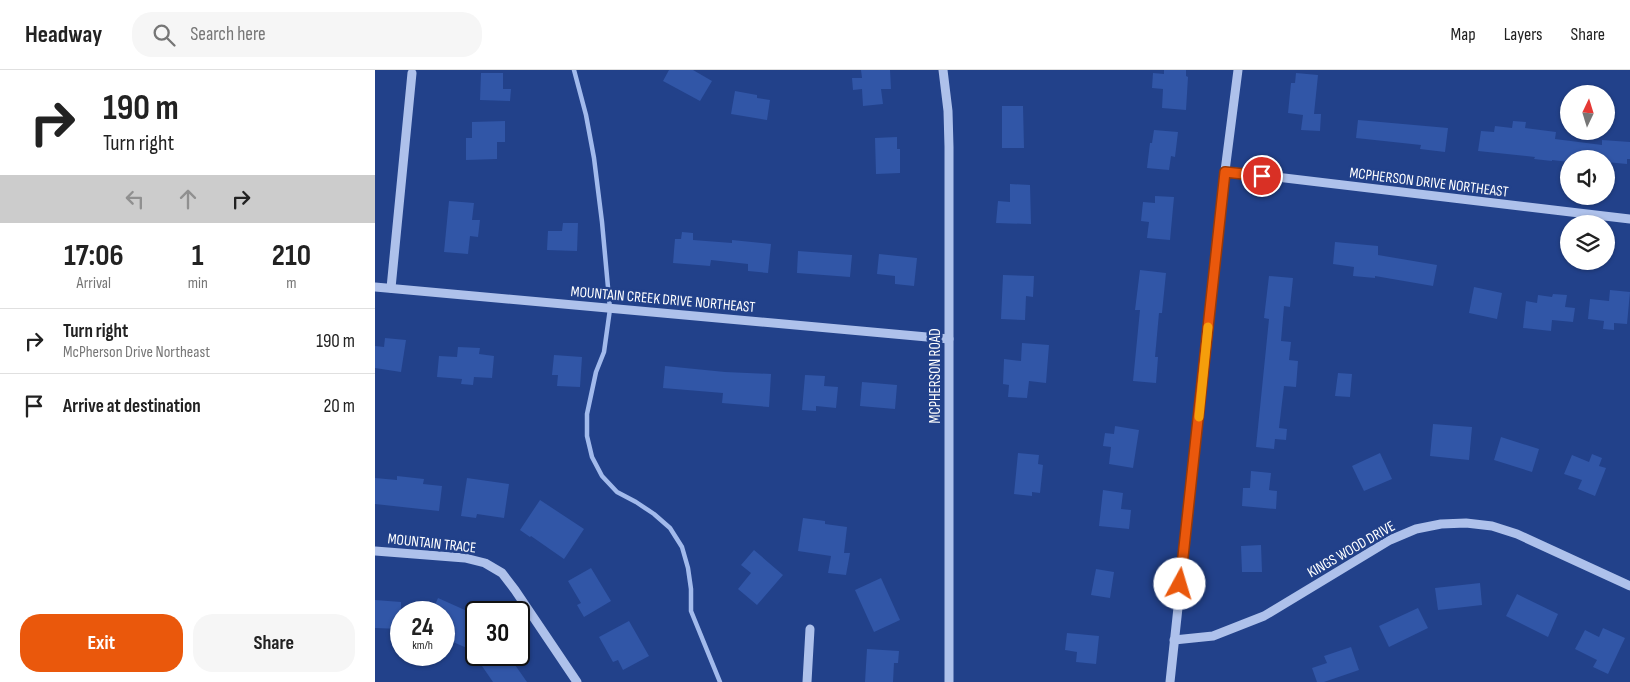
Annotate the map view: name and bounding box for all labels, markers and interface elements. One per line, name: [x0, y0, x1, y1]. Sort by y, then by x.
search box: [132, 12, 482, 57]
text: Headway: [25, 20, 102, 49]
icon: search: [150, 21, 178, 49]
text: Search here: [190, 23, 266, 46]
text: Map: [1451, 24, 1476, 45]
text: Layers: [1504, 24, 1543, 45]
text: Share: [1571, 24, 1605, 45]
north arrow: [1560, 85, 1615, 140]
map controls: [1560, 85, 1615, 270]
text: 190 m: [103, 87, 179, 130]
icon: right: [20, 90, 85, 155]
text: Turn right: [103, 130, 174, 157]
button: sound: [1560, 150, 1615, 205]
pin: [1241, 155, 1283, 197]
icon: arrive: [1248, 162, 1276, 190]
street label: MCPHERSON DRIVE NORTHEAST: [1348, 163, 1510, 202]
icon: left: [121, 185, 149, 213]
icon: ahead: [174, 185, 202, 213]
icon: right: [227, 185, 255, 213]
button: layers: [1560, 215, 1615, 270]
text: 17:06: [64, 238, 124, 274]
text: 1: [192, 238, 204, 274]
text: 210: [272, 238, 311, 274]
text: Arrival: [77, 274, 111, 293]
text: min: [188, 274, 208, 293]
text: m: [286, 274, 297, 293]
street label: MOUNTAIN CREEK DRIVE NORTHEAST: [570, 282, 756, 317]
text: Turn right: [63, 320, 128, 343]
icon: right: [20, 327, 48, 355]
street label: MCPHERSON ROAD: [926, 328, 945, 424]
text: 190 m: [316, 330, 355, 353]
text: McPherson Drive Northeast: [63, 343, 210, 362]
icon: arrive: [20, 392, 48, 420]
text: Arrive at destination: [63, 395, 201, 418]
text: 20 m: [323, 395, 355, 418]
street label: KINGS WOOD DRIVE: [1304, 517, 1399, 582]
street label: MOUNTAIN TRACE: [387, 529, 477, 558]
position arrow: [1153, 557, 1205, 609]
speed limit sign: 30: [465, 601, 530, 666]
text: 24: [411, 612, 434, 643]
button: Exit: [20, 614, 183, 672]
button: Share: [193, 614, 355, 672]
text: km/h: [412, 638, 433, 653]

